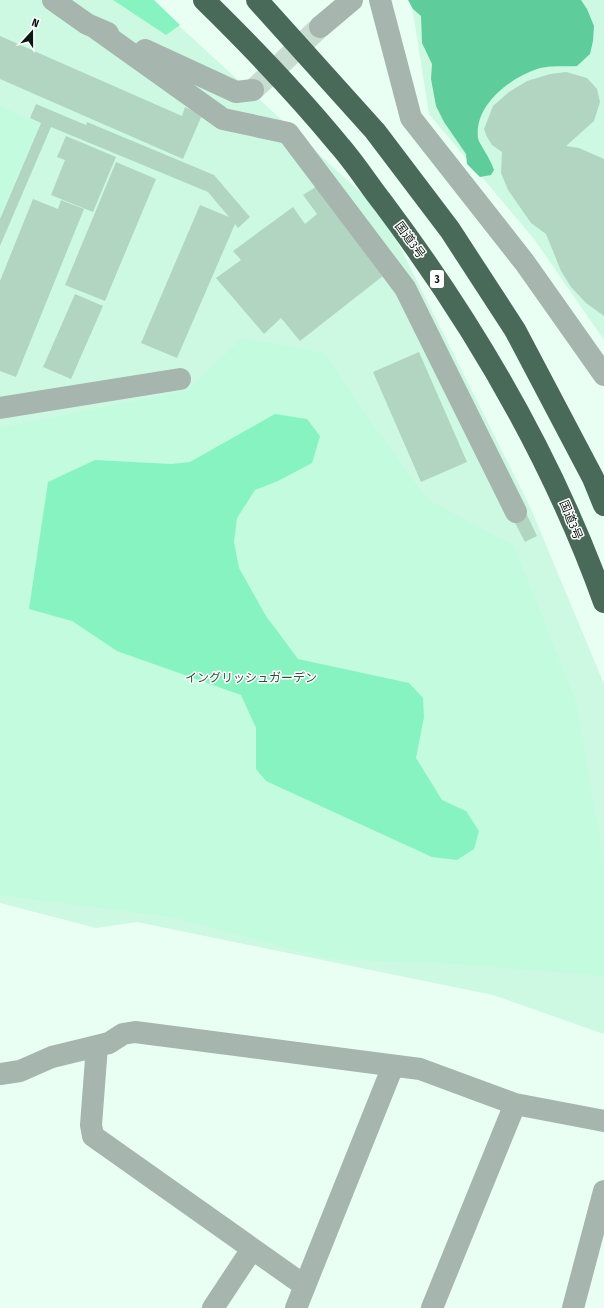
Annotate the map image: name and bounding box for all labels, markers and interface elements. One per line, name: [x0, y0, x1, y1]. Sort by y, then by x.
north arrow: [12, 12, 52, 52]
text: N: [30, 16, 41, 30]
street label: 国道3号: [392, 219, 428, 261]
road number: 3: [430, 270, 444, 288]
street label: 国道3号: [557, 498, 585, 542]
park label: イングリッシュガーデン: [185, 671, 317, 685]

